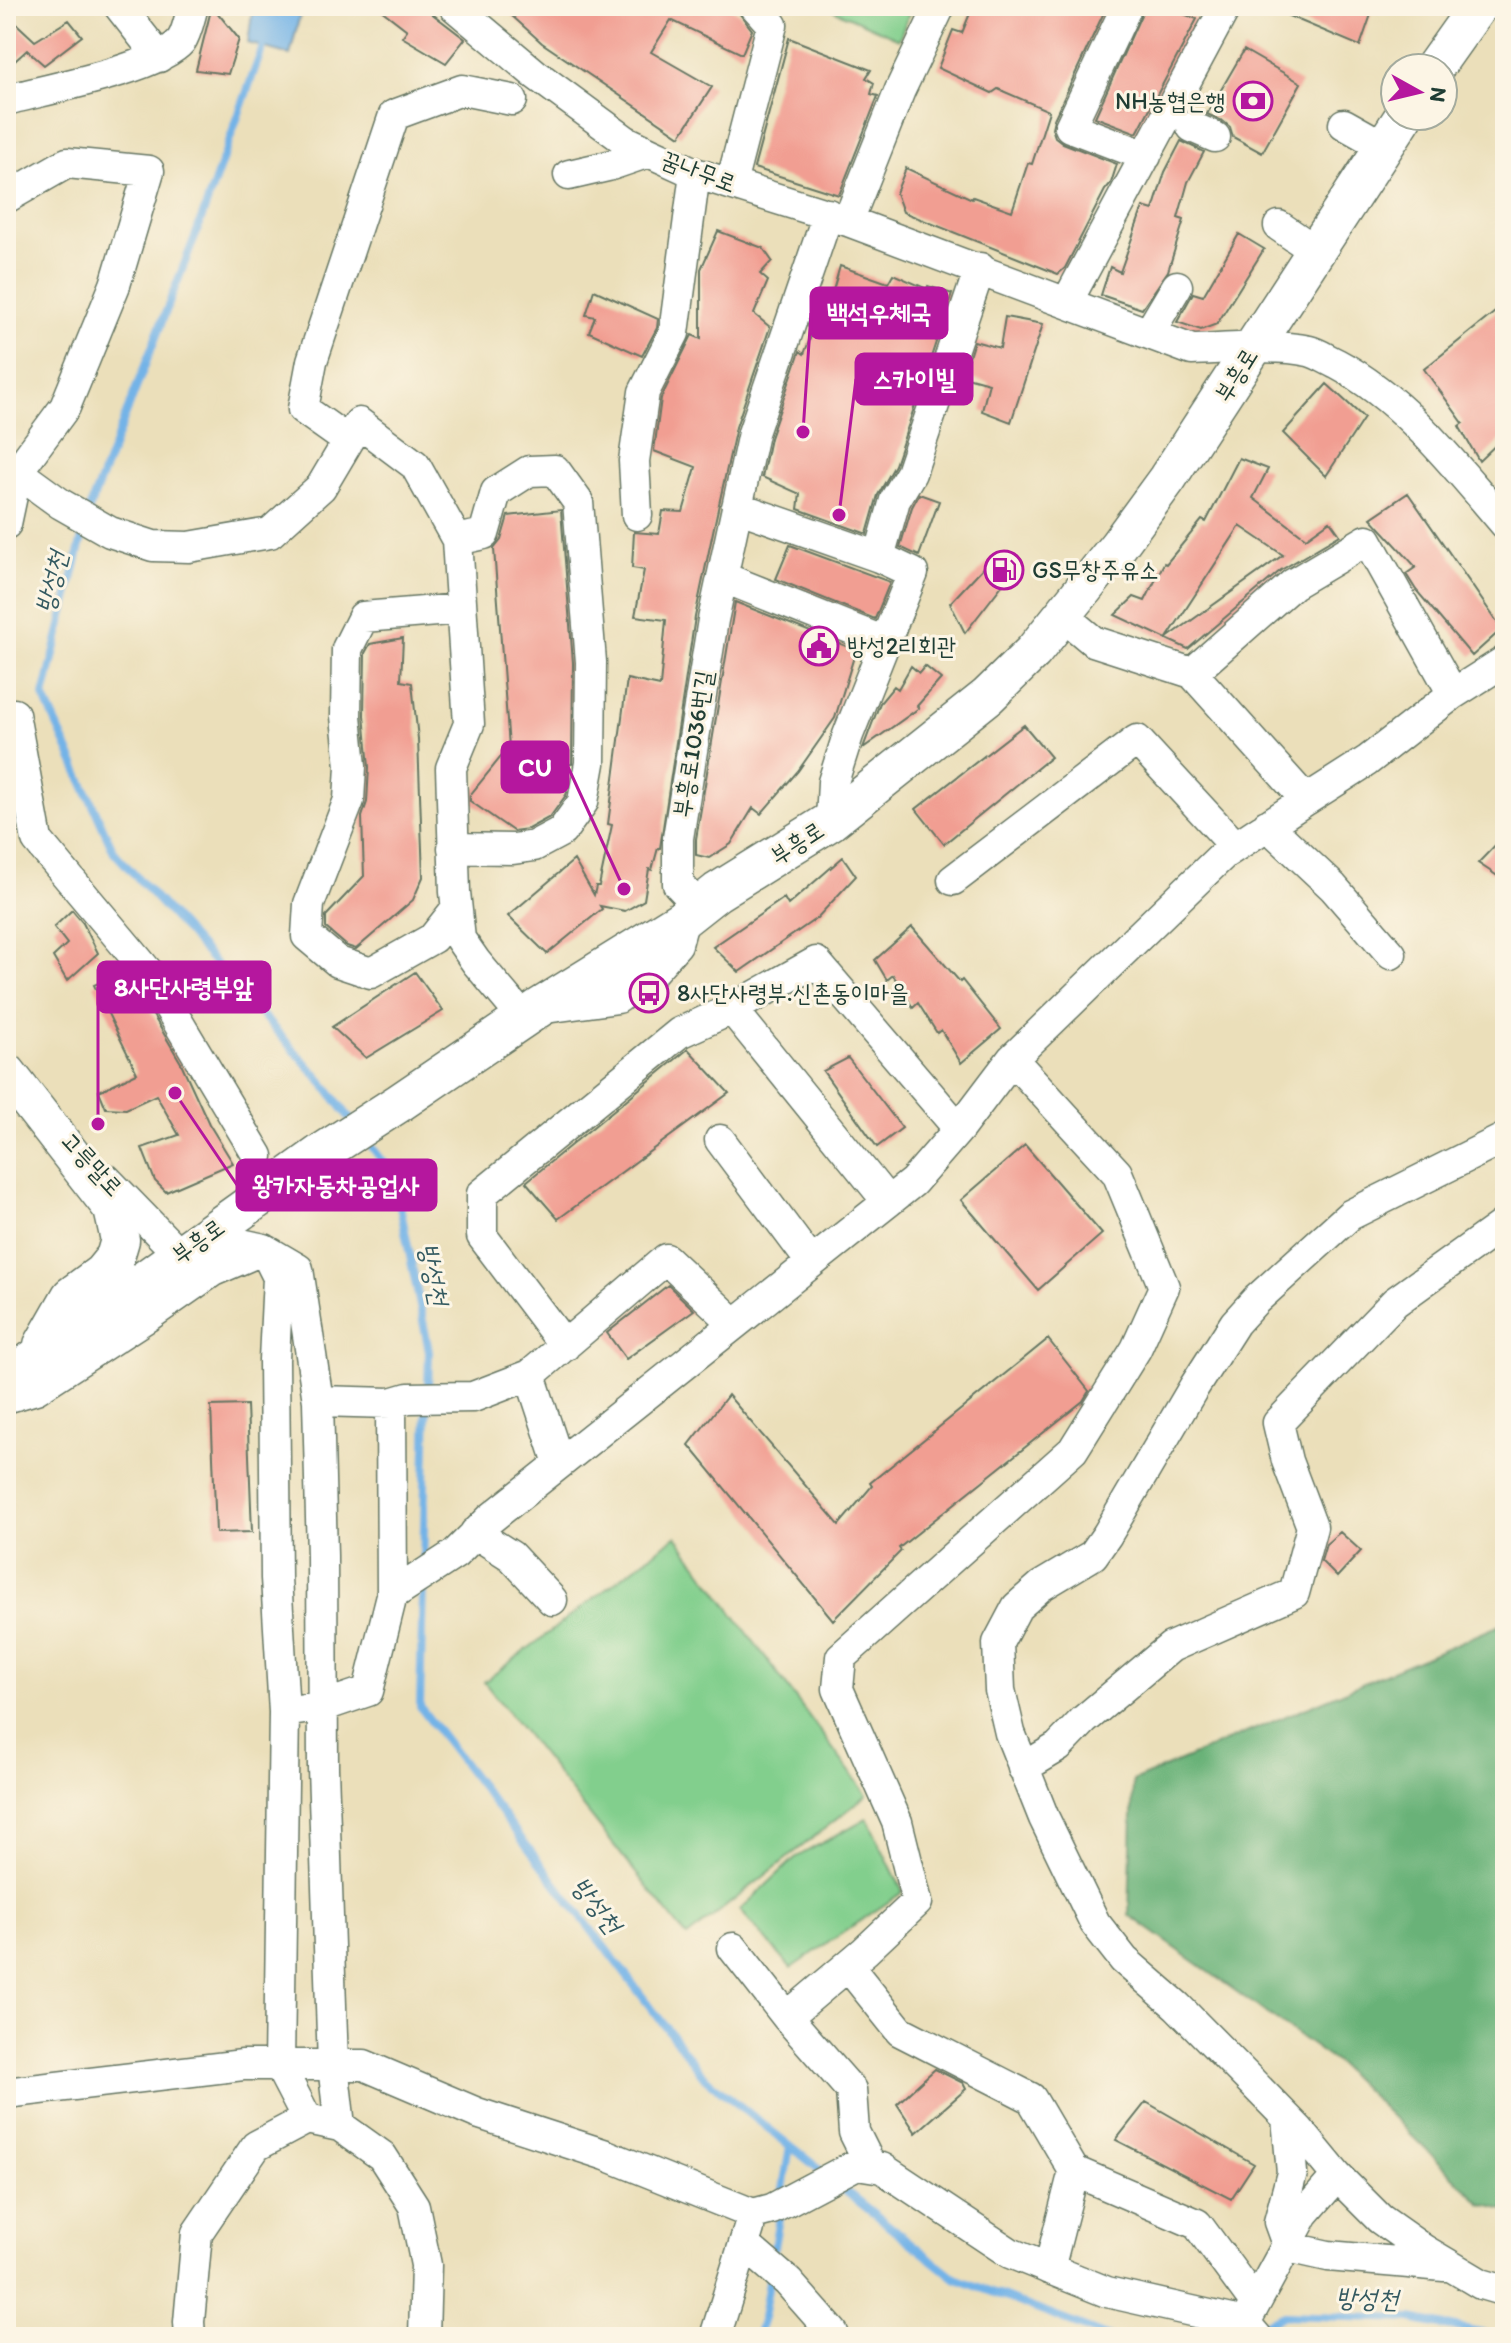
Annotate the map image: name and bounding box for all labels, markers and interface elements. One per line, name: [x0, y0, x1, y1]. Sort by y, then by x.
north arrow: [1379, 52, 1459, 132]
bank icon: NH농협은행: [1232, 80, 1274, 122]
text: N: [1424, 85, 1453, 104]
place label: NH농협은행: [1115, 86, 1225, 115]
street label: 꿈나무로: [658, 143, 740, 198]
callout: 백석우체국: [811, 288, 947, 338]
text: 백석우체국: [827, 297, 931, 329]
street label: 부흥로: [1208, 342, 1263, 407]
callout: 스카이빌: [856, 354, 972, 404]
text: 스카이빌: [872, 363, 957, 395]
water label: 방성천: [28, 545, 75, 616]
fuel station icon: GS무창주유소: [983, 549, 1025, 591]
place label: GS무창주유소: [1032, 555, 1159, 584]
public building icon: 방성2리회관: [798, 625, 840, 667]
place label: 방성2리회관: [847, 631, 956, 660]
street label: 부흥로1036번길: [667, 668, 718, 819]
callout: CU: [502, 742, 568, 792]
text: CU: [518, 751, 552, 783]
street label: 부흥로: [765, 815, 829, 871]
callout: 8사단사령부앞: [98, 962, 270, 1012]
text: 8사단사령부앞: [114, 971, 254, 1003]
bus stop icon: 8사단사령부.신촌동이마을: [628, 972, 670, 1014]
place label: 8사단사령부.신촌동이마을: [677, 978, 909, 1007]
street label: 고릉말로: [55, 1126, 129, 1202]
callout: 왕카자동차공업사: [237, 1160, 436, 1210]
text: 왕카자동차공업사: [252, 1169, 420, 1201]
street label: 부흥로: [166, 1212, 230, 1269]
water label: 방성천: [412, 1240, 456, 1311]
water label: 방성천: [565, 1870, 631, 1942]
water label: 방성천: [1335, 2281, 1402, 2315]

